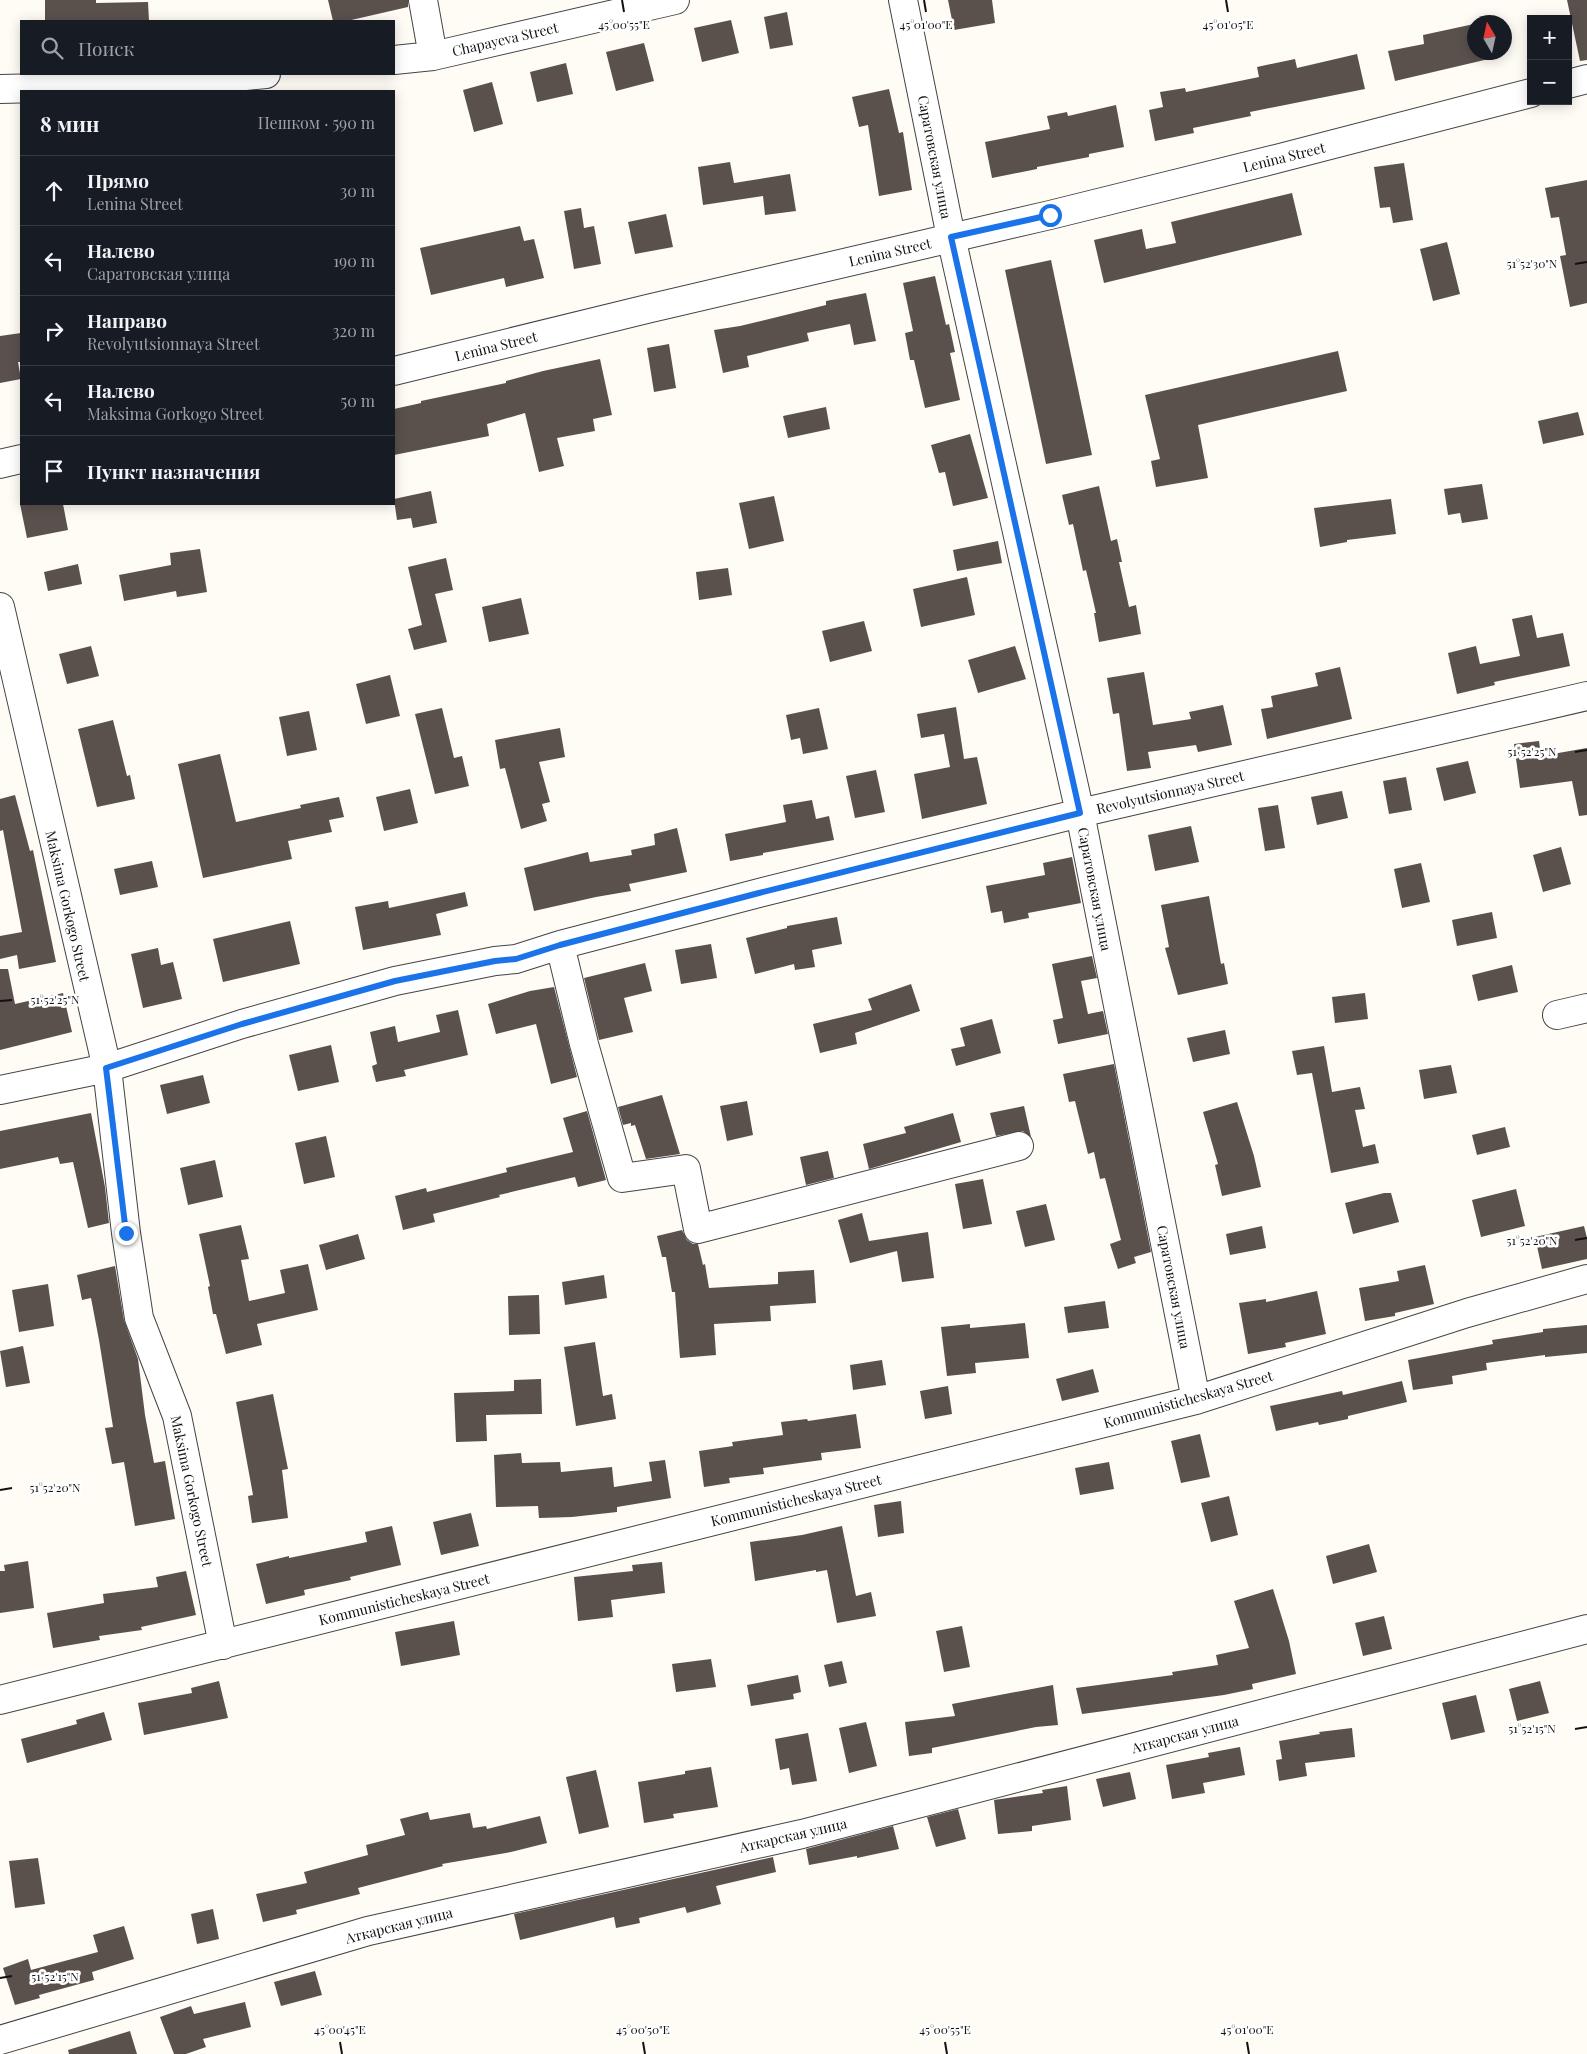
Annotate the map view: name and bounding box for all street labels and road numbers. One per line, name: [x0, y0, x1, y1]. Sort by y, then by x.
street label: Chapayeva Street: [450, 17, 561, 60]
street label: Саратовская улица: [914, 94, 956, 220]
street label: Lenina Street: [1241, 137, 1328, 176]
street label: Lenina Street: [847, 233, 934, 271]
street label: Lenina Street: [453, 326, 540, 365]
street label: Revolyutsionnaya Street: [1094, 766, 1247, 818]
street label: Саратовская улица: [1074, 826, 1116, 952]
street label: Maksima Gorkogo Street: [41, 829, 95, 984]
street label: Саратовская улица: [1153, 1224, 1195, 1350]
street label: Kommunisticheskaya Street: [1101, 1365, 1276, 1432]
street label: Maksima Gorkogo Street: [167, 1414, 218, 1569]
street label: Kommunisticheskaya Street: [709, 1469, 884, 1530]
street label: Kommunisticheskaya Street: [317, 1568, 492, 1629]
street label: Аткарская улица: [1129, 1711, 1241, 1758]
street label: Аткарская улица: [736, 1813, 849, 1857]
street label: Аткарская улица: [342, 1902, 455, 1948]

